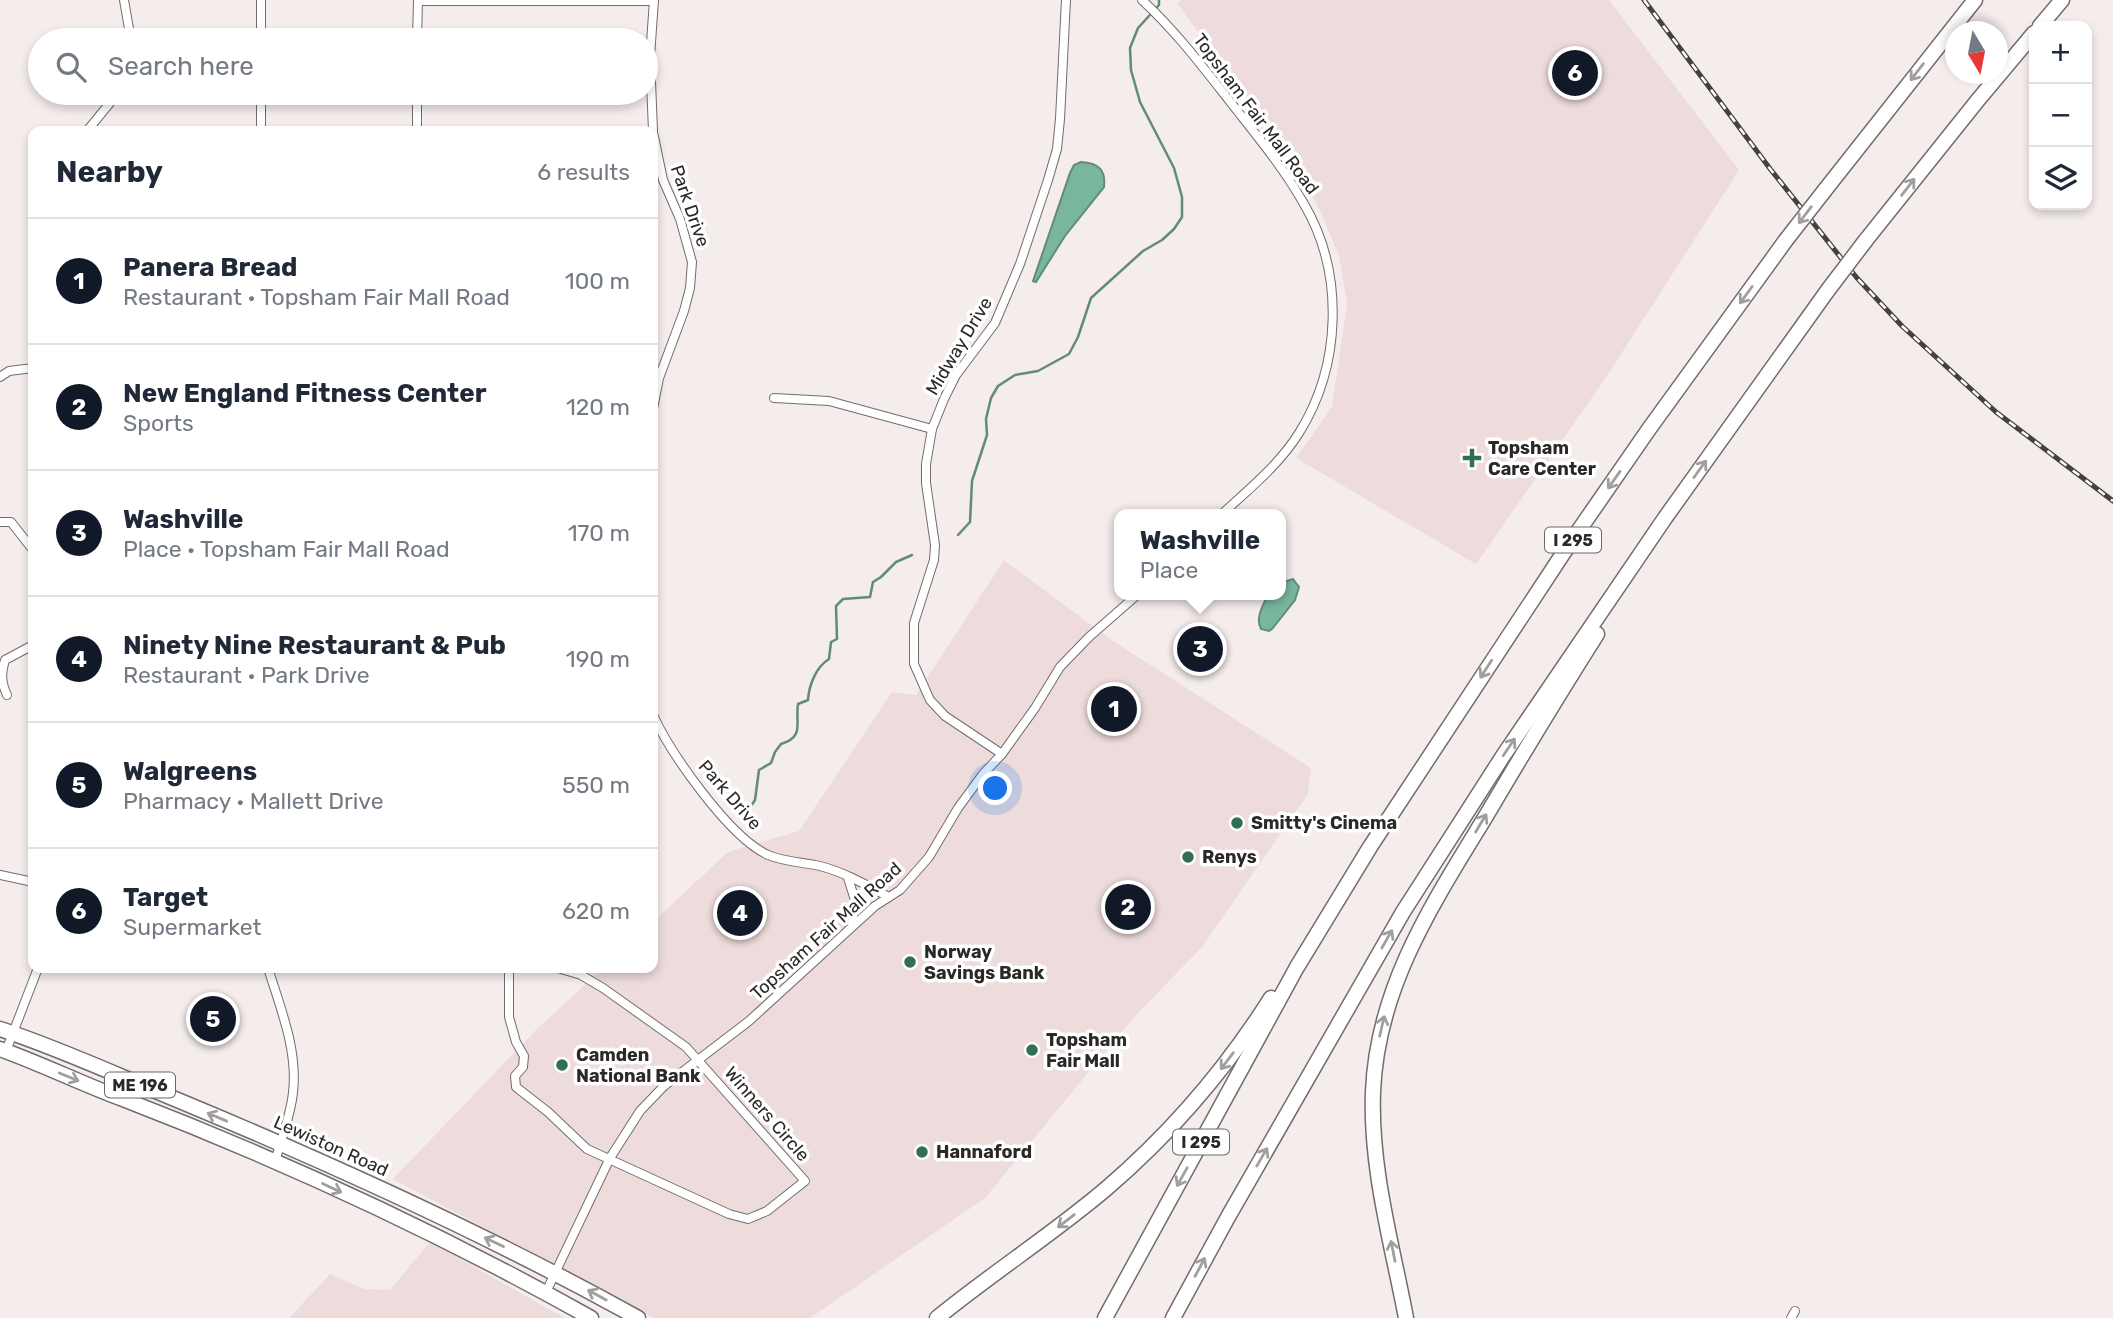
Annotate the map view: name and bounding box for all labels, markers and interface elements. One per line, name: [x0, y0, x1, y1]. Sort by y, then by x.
north arrow: [1945, 21, 2008, 84]
map controls: [2029, 21, 2092, 210]
button: +: [2029, 21, 2092, 84]
search box: [28, 28, 658, 105]
street label: Topsham Fair Mall Road: [1188, 29, 1324, 199]
pin: 6: [1552, 47, 1598, 99]
icon: search: [52, 48, 90, 86]
text: Search here: [108, 51, 254, 82]
one-way arrow: [1909, 63, 1925, 81]
button: −: [2029, 84, 2092, 147]
button: layers: [2029, 147, 2092, 210]
text: Nearby: [56, 154, 163, 190]
text: 6 results: [537, 158, 630, 186]
street label: Park Drive: [666, 162, 714, 250]
one-way arrow: [1901, 178, 1916, 197]
one-way arrow: [1798, 205, 1813, 224]
text: Panera Bread: [123, 252, 297, 283]
text: 1: [73, 267, 85, 295]
text: 100 m: [565, 267, 630, 295]
text: Restaurant · Topsham Fair Mall Road: [123, 283, 510, 311]
one-way arrow: [1739, 285, 1753, 304]
street label: Midway Drive: [921, 293, 997, 399]
text: New England Fitness Center: [123, 378, 487, 409]
text: 2: [72, 393, 86, 421]
text: 120 m: [566, 393, 630, 421]
text: Sports: [123, 409, 194, 437]
place label: Topsham Care Center: [1488, 437, 1596, 480]
marker: Topsham Care Center: [1462, 448, 1482, 468]
one-way arrow: [1692, 460, 1707, 479]
one-way arrow: [1607, 470, 1621, 489]
text: Washville: [123, 504, 244, 535]
popup: [1114, 509, 1286, 600]
text: 3: [71, 519, 87, 547]
text: 170 m: [568, 519, 630, 547]
text: Washville: [1140, 525, 1260, 556]
road number: I 295: [1545, 527, 1601, 552]
text: Place · Topsham Fair Mall Road: [123, 535, 450, 563]
text: Place: [1140, 556, 1198, 584]
pin: 3: [1177, 623, 1223, 675]
text: Ninety Nine Restaurant & Pub: [123, 630, 506, 661]
text: 4: [71, 645, 87, 673]
text: 190 m: [566, 645, 630, 673]
one-way arrow: [1479, 658, 1493, 678]
text: Restaurant · Park Drive: [123, 661, 370, 689]
pin: 1: [1091, 683, 1137, 735]
one-way arrow: [1502, 738, 1516, 757]
text: Walgreens: [123, 756, 257, 787]
street label: Park Drive: [694, 756, 766, 834]
text: 5: [72, 771, 86, 799]
text: 550 m: [562, 771, 630, 799]
your location: [978, 771, 1012, 805]
text: Pharmacy · Mallett Drive: [123, 787, 384, 815]
place label: Smitty's Cinema: [1251, 812, 1397, 834]
one-way arrow: [1475, 813, 1489, 833]
marker: Smitty's Cinema: [1229, 815, 1245, 831]
place label: Renys: [1202, 846, 1257, 868]
marker: Renys: [1180, 849, 1196, 865]
street label: Topsham Fair Mall Road: [746, 857, 906, 1005]
pin: 2: [1105, 881, 1151, 933]
text: Target: [123, 882, 208, 913]
pin: 4: [717, 887, 763, 939]
text: 6: [72, 897, 86, 925]
text: 620 m: [562, 897, 630, 925]
text: Supermarket: [123, 913, 261, 941]
one-way arrow: [1380, 929, 1394, 949]
place label: Norway Savings Bank: [924, 941, 1045, 984]
marker: Norway Savings Bank: [902, 954, 918, 970]
pin: 5: [190, 993, 236, 1045]
one-way arrow: [1376, 1015, 1390, 1038]
place label: Topsham Fair Mall: [1046, 1029, 1127, 1072]
marker: Topsham Fair Mall: [1024, 1042, 1040, 1058]
place label: Camden National Bank: [576, 1044, 701, 1087]
one-way arrow: [1220, 1051, 1235, 1070]
marker: Camden National Bank: [554, 1057, 570, 1073]
street label: Winners Circle: [720, 1062, 814, 1166]
one-way arrow: [58, 1071, 80, 1084]
road number: ME 196: [105, 1072, 175, 1098]
one-way arrow: [207, 1109, 228, 1122]
street label: Lewiston Road: [270, 1111, 392, 1181]
road number: I 295: [1173, 1130, 1229, 1154]
place label: Hannaford: [936, 1141, 1032, 1163]
marker: Hannaford: [914, 1144, 930, 1160]
one-way arrow: [1255, 1148, 1269, 1168]
one-way arrow: [1175, 1167, 1189, 1187]
one-way arrow: [321, 1182, 342, 1195]
one-way arrow: [1057, 1213, 1076, 1228]
one-way arrow: [484, 1235, 505, 1248]
one-way arrow: [1386, 1240, 1399, 1263]
one-way arrow: [1194, 1257, 1208, 1278]
one-way arrow: [587, 1288, 607, 1302]

